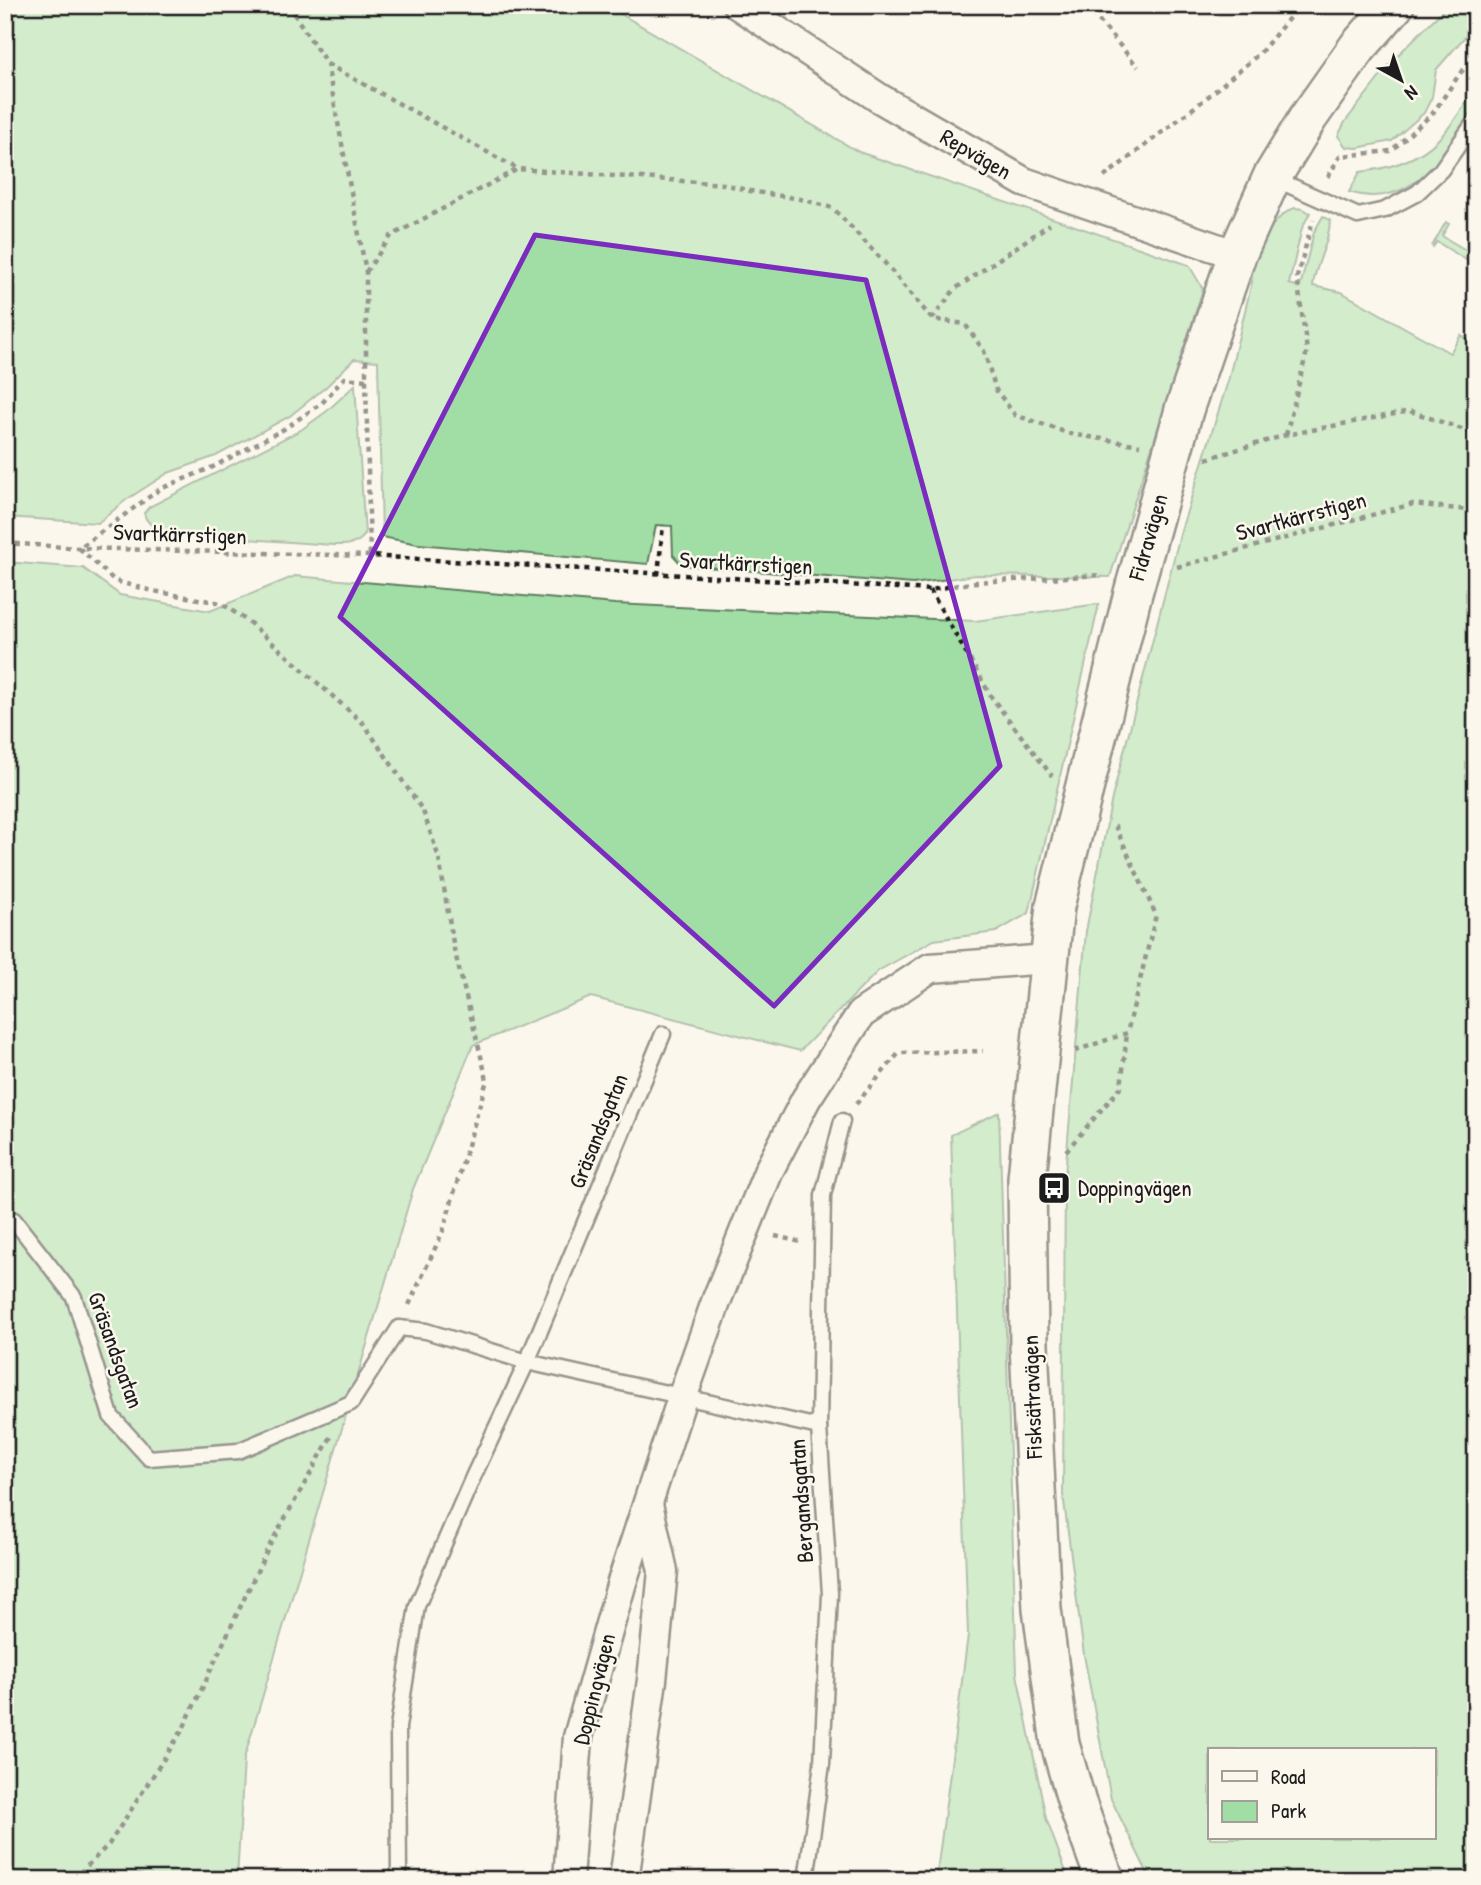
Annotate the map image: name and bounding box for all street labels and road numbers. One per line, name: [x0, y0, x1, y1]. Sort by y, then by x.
street label: Repvägen: [935, 121, 1018, 186]
street label: Svartkärrstigen: [1232, 483, 1369, 548]
street label: Fidravägen: [1120, 490, 1175, 585]
street label: Svartkärrstigen: [113, 516, 247, 551]
street label: Svartkärrstigen: [679, 544, 814, 581]
street label: Gräsandsgatan: [560, 1069, 635, 1193]
street label: Gräsandsgatan: [81, 1287, 152, 1412]
street label: Fisksätravägen: [1014, 1335, 1049, 1460]
street label: Bergandsgatan: [781, 1438, 820, 1564]
street label: Doppingvägen: [565, 1630, 622, 1748]

